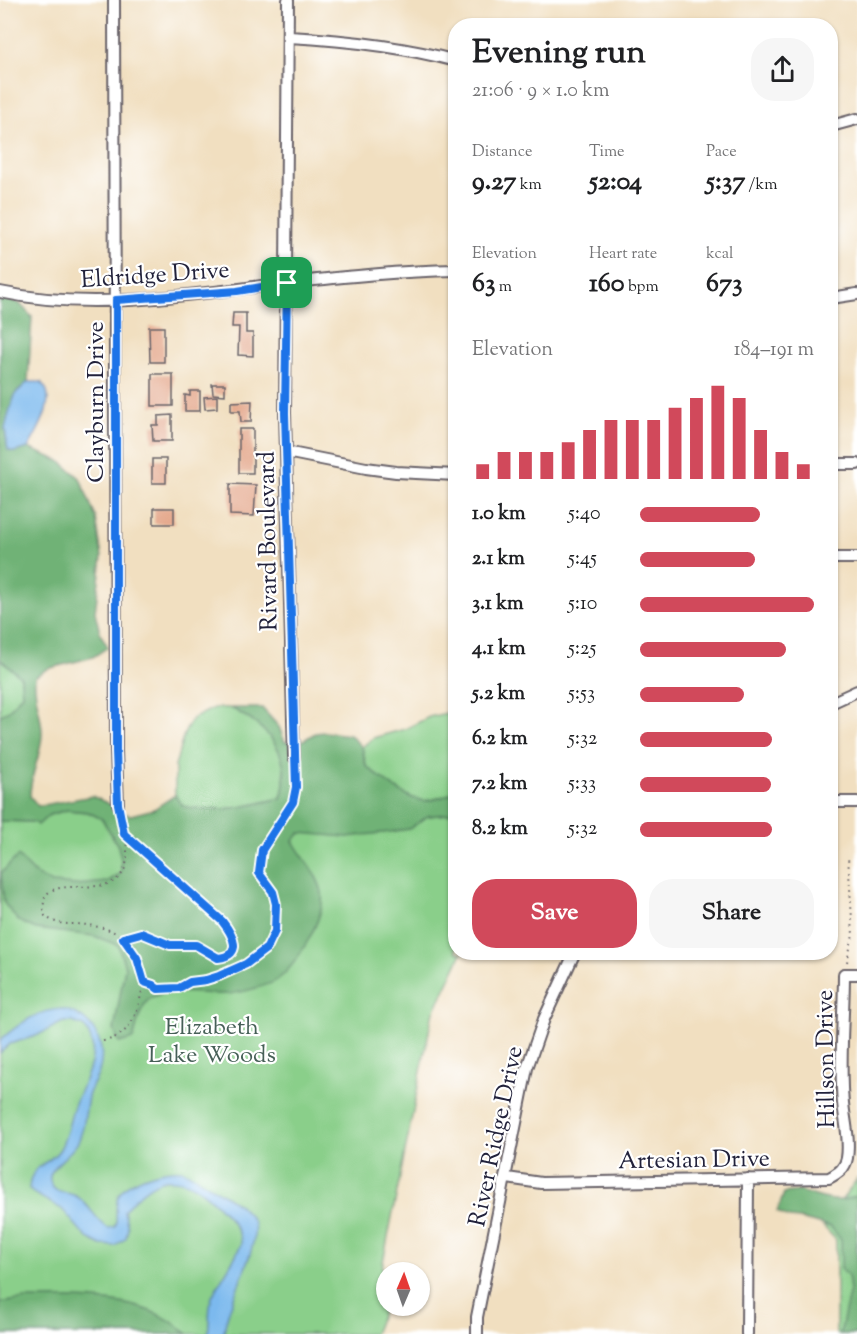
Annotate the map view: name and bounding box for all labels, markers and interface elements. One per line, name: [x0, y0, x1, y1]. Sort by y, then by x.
text: Evening run: [472, 30, 646, 78]
button: share: [751, 38, 814, 101]
text: 21:06 · 9 × 1.0 km: [472, 77, 610, 106]
text: Distance: [472, 141, 532, 164]
text: Time: [589, 141, 625, 164]
text: Pace: [706, 141, 737, 164]
text: 9.27: [472, 164, 516, 201]
text: 52:04: [589, 164, 642, 201]
text: 5:37: [706, 164, 745, 201]
text: km: [516, 174, 542, 197]
text: /km: [745, 174, 778, 197]
text: Elevation: [472, 243, 537, 266]
text: Heart rate: [589, 243, 657, 266]
text: kcal: [706, 243, 734, 266]
street label: Eldridge Drive: [80, 254, 231, 298]
pin: [261, 257, 312, 308]
icon: arrive: [270, 266, 303, 299]
text: 63: [472, 266, 495, 303]
text: 160: [589, 266, 625, 303]
text: 673: [706, 266, 742, 303]
text: m: [495, 276, 512, 299]
text: bpm: [625, 276, 659, 299]
street label: Clayburn Drive: [80, 321, 114, 483]
text: Elevation: [472, 336, 553, 365]
text: 184–191 m: [734, 336, 814, 365]
street label: Rivard Boulevard: [250, 450, 288, 631]
text: 1.0 km: [472, 500, 526, 529]
text: 5:40: [568, 500, 601, 529]
text: 2.1 km: [472, 545, 525, 574]
text: 5:45: [568, 545, 597, 574]
text: 3.1 km: [472, 590, 524, 619]
text: 5:10: [568, 590, 597, 619]
text: 4.1 km: [472, 635, 526, 664]
text: 5:25: [568, 635, 596, 664]
text: 5.2 km: [472, 680, 525, 709]
text: 5:53: [568, 680, 595, 709]
text: 6.2 km: [472, 725, 528, 754]
text: 5:32: [568, 725, 597, 754]
text: 7.2 km: [472, 770, 527, 799]
text: 5:33: [568, 770, 596, 799]
text: 8.2 km: [472, 815, 528, 844]
text: 5:32: [568, 815, 597, 844]
button: Save: [472, 879, 637, 948]
button: Share: [649, 879, 814, 948]
street label: Hillson Drive: [809, 989, 845, 1129]
park label: Elizabeth Lake Woods: [148, 1011, 276, 1073]
street label: River Ridge Drive: [461, 1043, 533, 1230]
street label: Artesian Drive: [618, 1143, 770, 1179]
north arrow: [376, 1262, 430, 1316]
map controls: [376, 1262, 430, 1316]

